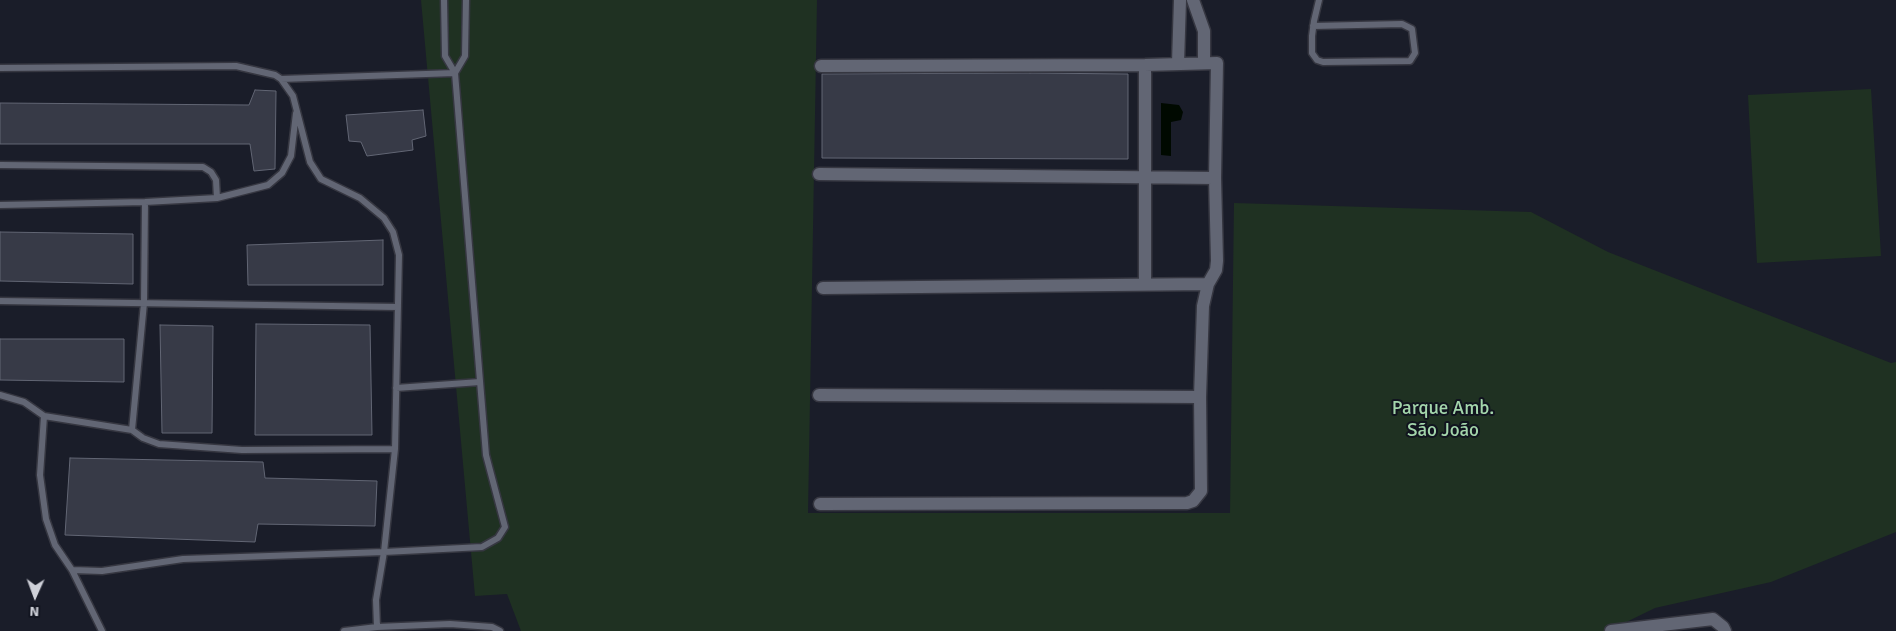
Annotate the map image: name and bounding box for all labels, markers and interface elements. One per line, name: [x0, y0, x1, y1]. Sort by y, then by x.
park label: Parque Amb. São João: [1392, 398, 1494, 442]
north arrow: [10, 571, 60, 621]
text: N: [29, 603, 40, 620]

